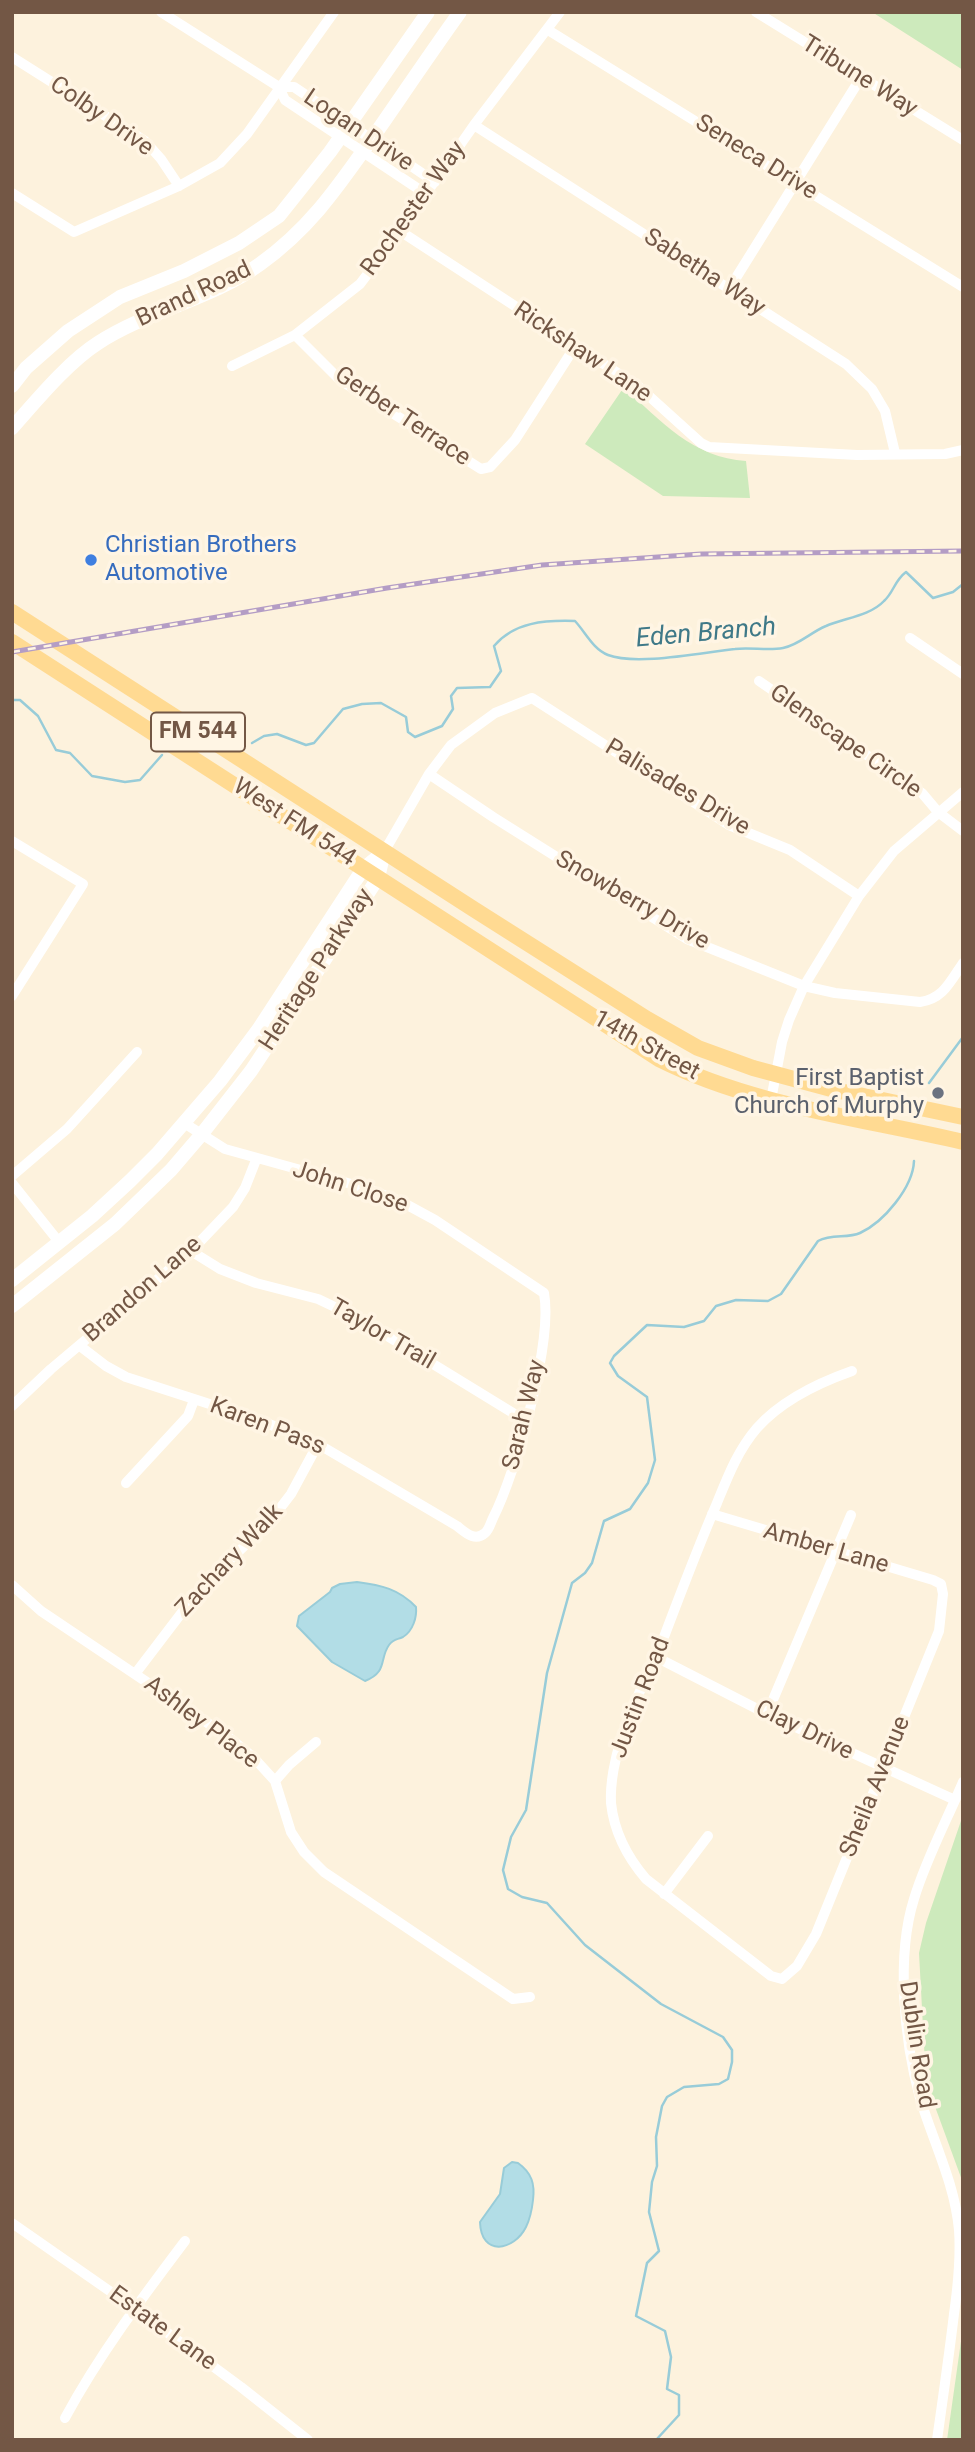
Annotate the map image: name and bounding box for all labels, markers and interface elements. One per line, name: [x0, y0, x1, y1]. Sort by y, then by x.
street label: Tribune Way: [796, 30, 922, 124]
street label: Colby Drive: [44, 71, 158, 163]
street label: Logan Drive: [298, 84, 418, 178]
street label: Seneca Drive: [690, 109, 822, 207]
street label: Rochester Way: [356, 136, 472, 282]
street label: Sabetha Way: [638, 223, 770, 323]
street label: Brand Road: [132, 256, 256, 334]
street label: Rickshaw Lane: [508, 296, 656, 410]
street label: Gerber Terrace: [329, 361, 475, 473]
place label: Christian Brothers Automotive: [105, 532, 297, 588]
marker: Christian Brothers Automotive: [83, 552, 99, 568]
water label: Eden Branch: [635, 612, 777, 656]
street label: Glenscape Circle: [764, 679, 926, 805]
road number: FM 544: [151, 712, 245, 752]
street label: Palisades Drive: [599, 734, 755, 842]
street label: West FM 544: [227, 773, 361, 873]
street label: Snowberry Drive: [550, 845, 714, 957]
street label: Heritage Parkway: [254, 884, 380, 1056]
street label: 14th Street: [588, 1005, 704, 1087]
place label: First Baptist Church of Murphy: [734, 1065, 924, 1121]
marker: First Baptist Church of Murphy: [930, 1085, 946, 1101]
street label: John Close: [289, 1156, 411, 1220]
street label: Brandon Lane: [78, 1231, 208, 1349]
street label: Taylor Trail: [324, 1293, 440, 1377]
street label: Sarah Way: [497, 1357, 553, 1473]
street label: Karen Pass: [205, 1392, 329, 1462]
street label: Zachary Walk: [170, 1499, 290, 1623]
street label: Amber Lane: [760, 1517, 892, 1581]
street label: Justin Road: [605, 1634, 677, 1762]
street label: Ashley Place: [138, 1670, 264, 1776]
street label: Clay Drive: [750, 1695, 858, 1767]
street label: Sheila Avenue: [835, 1712, 917, 1862]
street label: Dublin Road: [892, 1979, 940, 2111]
street label: Estate Lane: [103, 2280, 221, 2378]

